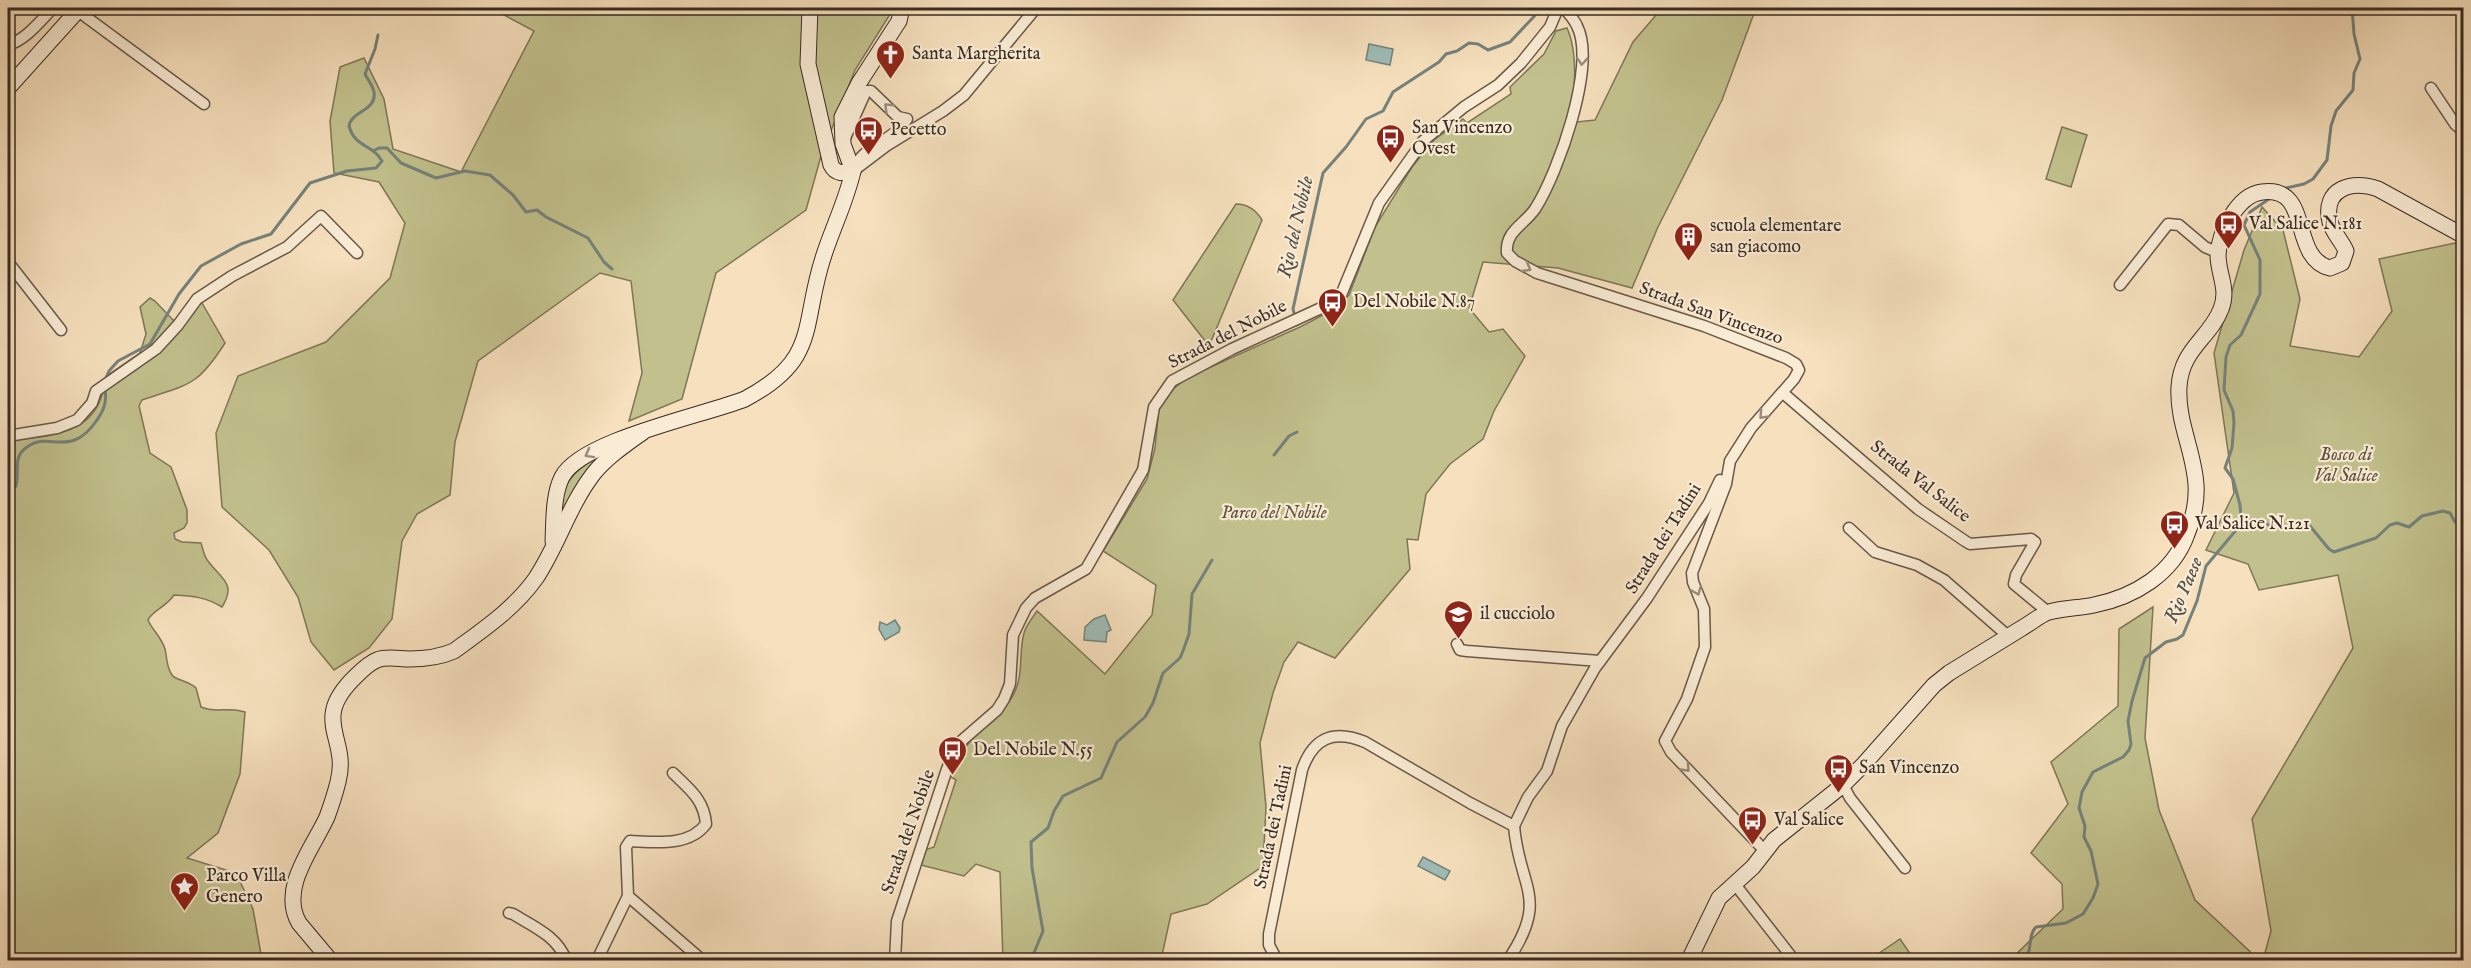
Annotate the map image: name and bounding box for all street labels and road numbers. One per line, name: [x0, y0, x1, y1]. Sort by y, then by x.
street label: Strada San Vincenzo: [1636, 277, 1786, 351]
street label: Strada del Nobile: [1165, 295, 1291, 375]
street label: Strada Val Salice: [1865, 436, 1975, 528]
street label: Strada dei Tadini: [1621, 479, 1707, 599]
street label: Strada dei Tadini: [1250, 763, 1298, 891]
street label: Strada del Nobile: [877, 767, 941, 897]

